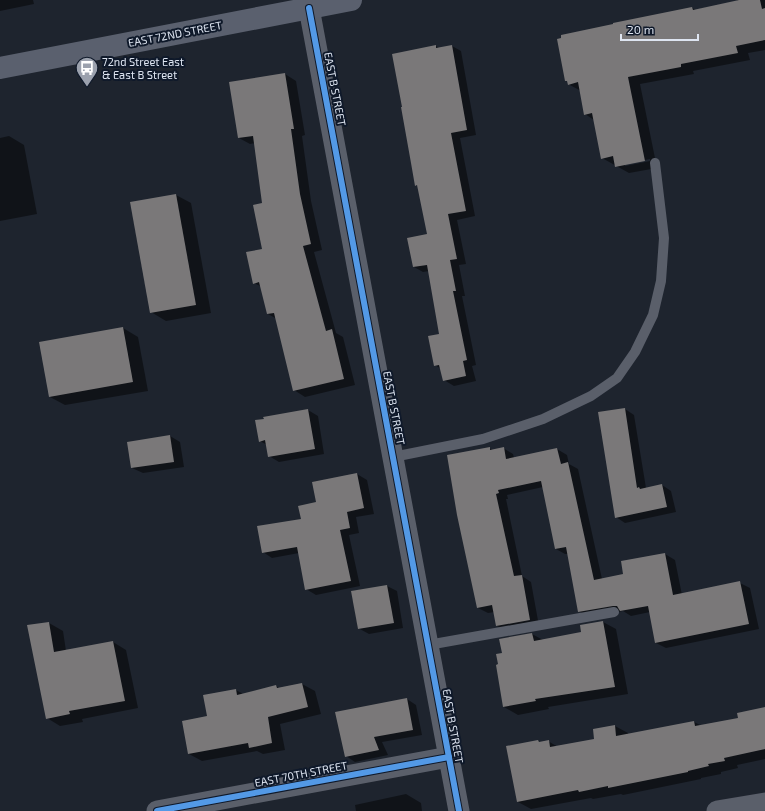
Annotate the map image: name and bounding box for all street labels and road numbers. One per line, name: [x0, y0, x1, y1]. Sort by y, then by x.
street label: EAST 72ND STREET: [127, 18, 223, 49]
street label: EAST B STREET: [322, 51, 349, 128]
street label: EAST B STREET: [381, 370, 408, 447]
street label: EAST B STREET: [441, 688, 467, 765]
street label: EAST 70TH STREET: [253, 758, 349, 789]

